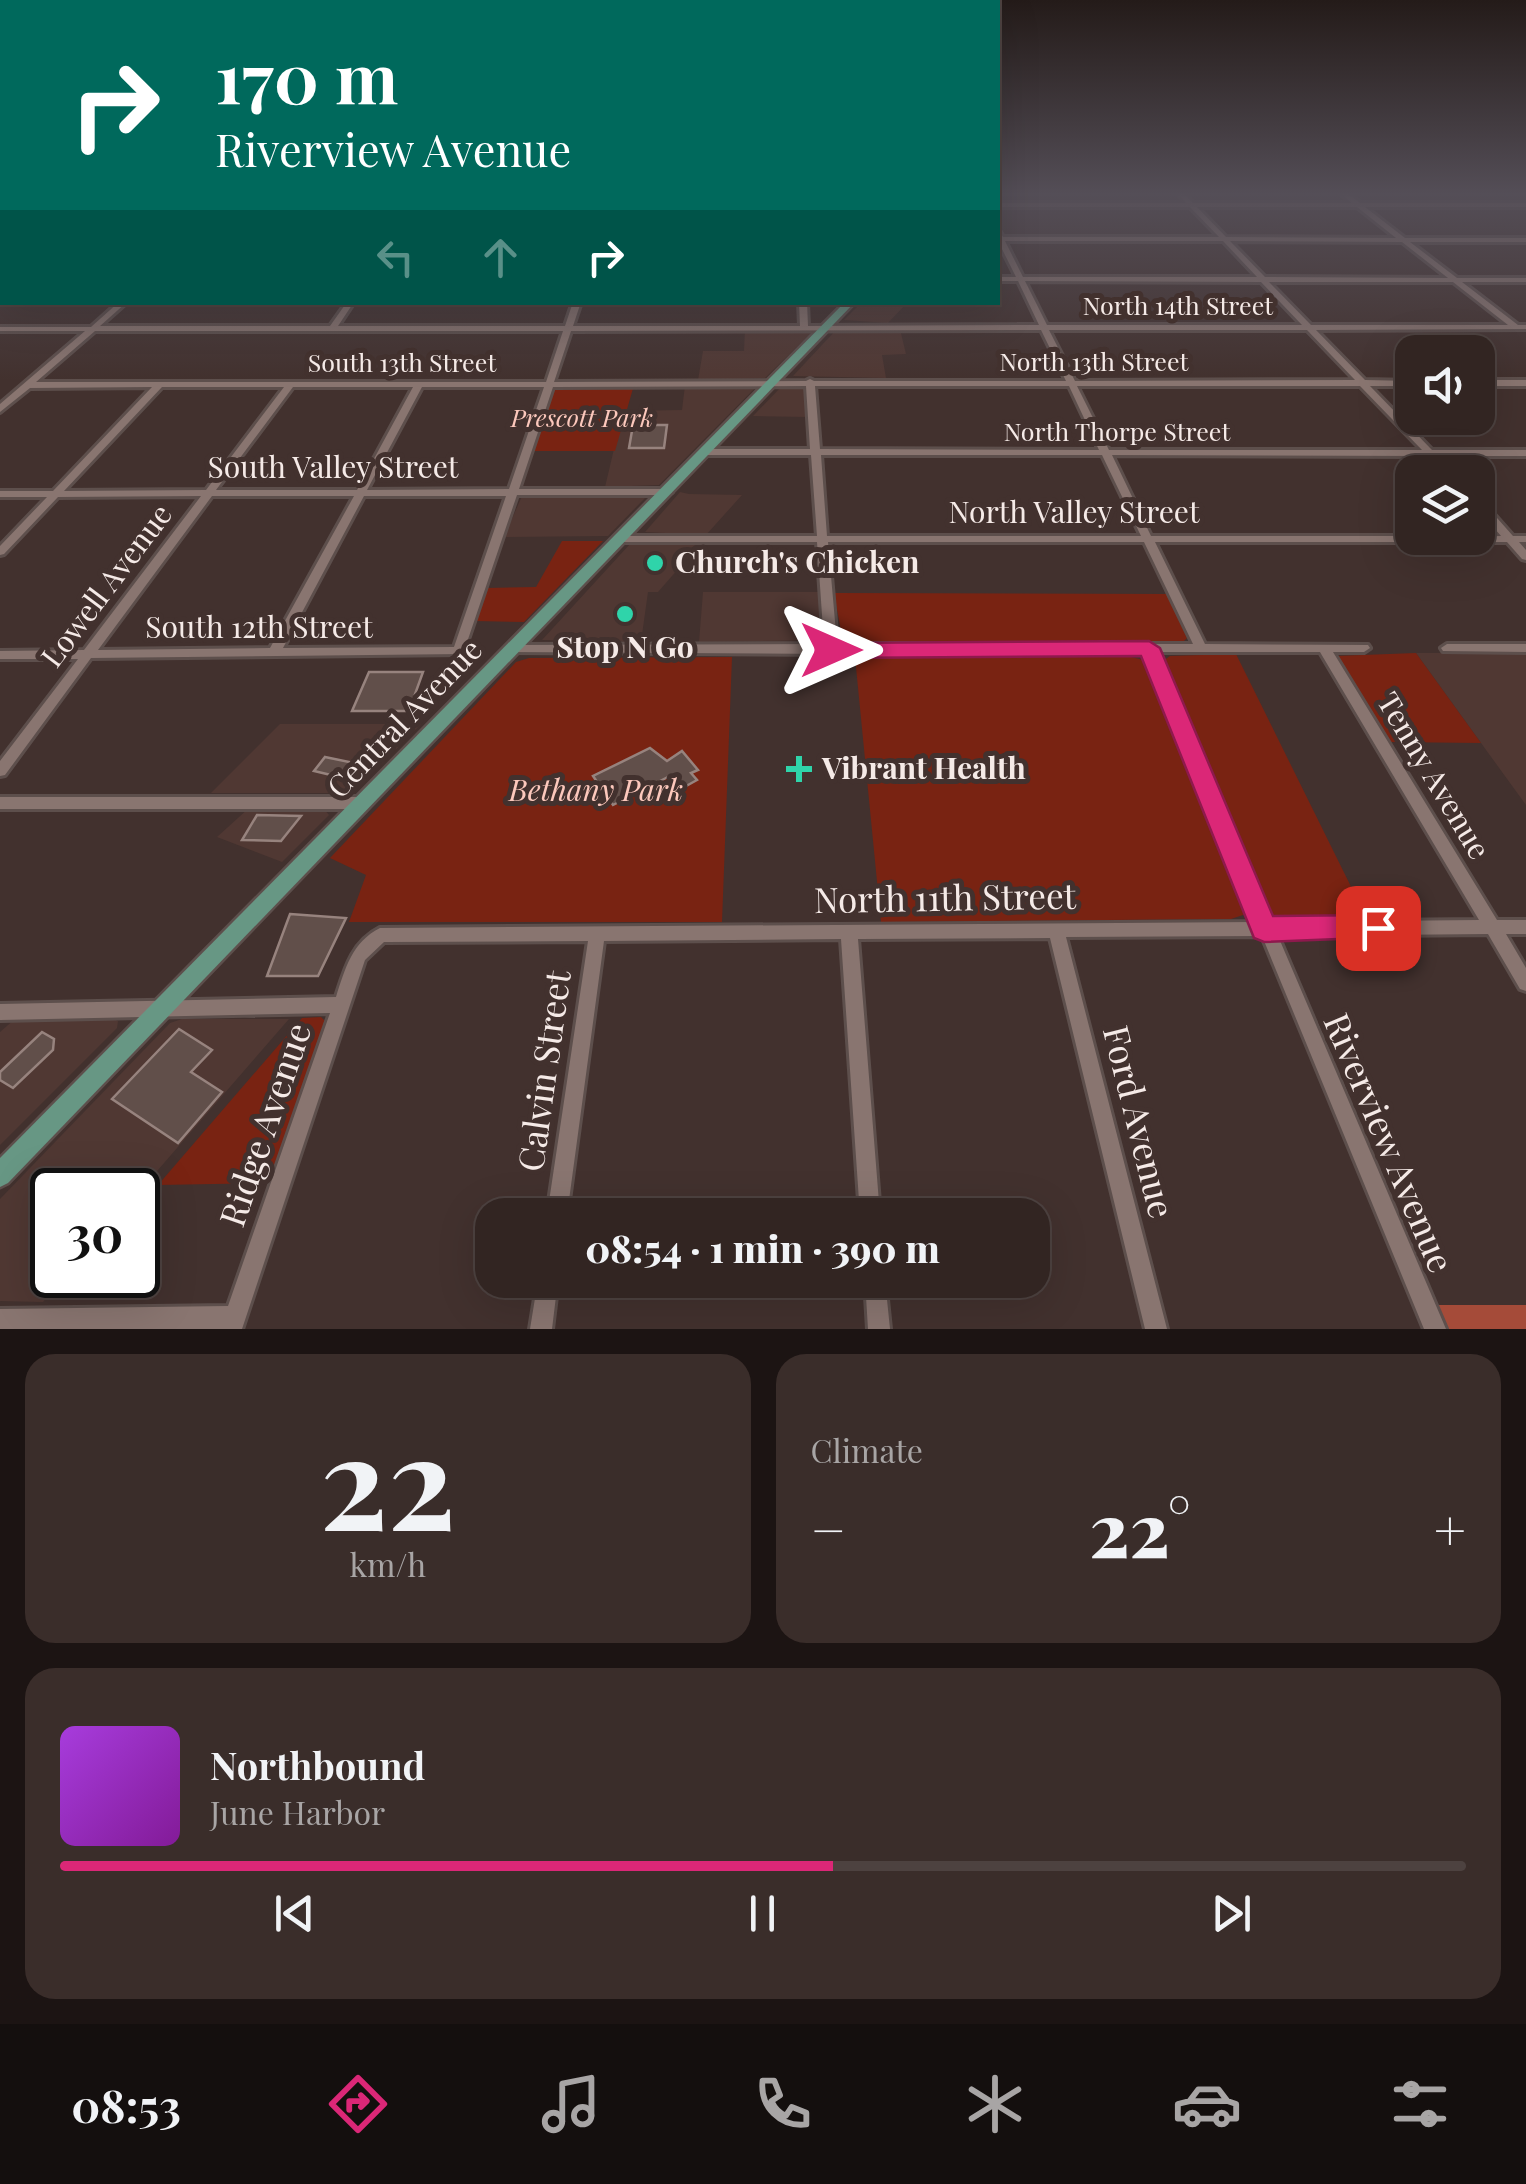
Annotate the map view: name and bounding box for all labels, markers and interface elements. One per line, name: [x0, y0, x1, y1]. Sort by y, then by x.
text: 170 m: [215, 28, 398, 122]
icon: right: [50, 40, 180, 170]
text: Riverview Avenue: [215, 118, 571, 178]
icon: left: [368, 230, 423, 285]
icon: ahead: [473, 230, 528, 285]
icon: right: [578, 230, 633, 285]
street label: North 14th Street: [1083, 288, 1274, 321]
map controls: [1395, 335, 1495, 555]
button: sound: [1395, 335, 1495, 435]
street label: North 13th Street: [1000, 344, 1190, 377]
street label: South 13th Street: [308, 345, 497, 378]
park label: Prescott Park: [510, 400, 653, 433]
street label: North Thorpe Street: [1004, 414, 1231, 447]
street label: South Valley Street: [208, 446, 459, 486]
button: layers: [1395, 455, 1495, 555]
street label: North Valley Street: [948, 491, 1200, 531]
street label: Lowell Avenue: [31, 495, 180, 674]
place label: Church's Chicken: [675, 541, 920, 581]
marker: Church's Chicken: [644, 552, 666, 574]
position arrow: [779, 598, 883, 702]
marker: Stop N Go: [614, 603, 636, 625]
street label: South 12th Street: [145, 606, 373, 646]
place label: Stop N Go: [556, 626, 694, 666]
street label: Central Avenue: [317, 629, 490, 806]
street label: Tenny Avenue: [1369, 684, 1500, 866]
place label: Vibrant Health: [821, 747, 1026, 787]
marker: Vibrant Health: [786, 756, 812, 782]
park label: Bethany Park: [508, 769, 683, 809]
street label: North 11th Street: [814, 871, 1077, 922]
pin: [1336, 886, 1421, 971]
icon: arrive: [1351, 901, 1406, 956]
street label: Calvin Street: [505, 967, 580, 1174]
street label: Riverview Avenue: [1315, 1005, 1466, 1279]
street label: Ridge Avenue: [207, 1016, 320, 1232]
street label: Ford Avenue: [1094, 1020, 1187, 1222]
speed limit sign: 30: [30, 1168, 160, 1298]
text: 08:54 · 1 min · 390 m: [585, 1222, 940, 1273]
text: 22: [320, 1390, 456, 1564]
text: Climate: [811, 1428, 923, 1471]
text: 22°: [1089, 1477, 1191, 1577]
text: −: [811, 1491, 846, 1565]
text: +: [1434, 1491, 1466, 1565]
text: km/h: [349, 1542, 426, 1585]
text: Northbound: [210, 1739, 425, 1790]
text: June Harbor: [210, 1790, 385, 1833]
icon: previous: [267, 1886, 322, 1941]
icon: pause: [735, 1886, 790, 1941]
icon: next: [1204, 1886, 1259, 1941]
icon: directions: [323, 2069, 393, 2139]
icon: music: [536, 2069, 606, 2139]
icon: phone: [748, 2069, 818, 2139]
icon: climate: [960, 2069, 1030, 2139]
icon: car: [1172, 2069, 1242, 2139]
icon: filters: [1385, 2069, 1455, 2139]
text: 08:53: [71, 2074, 181, 2134]

